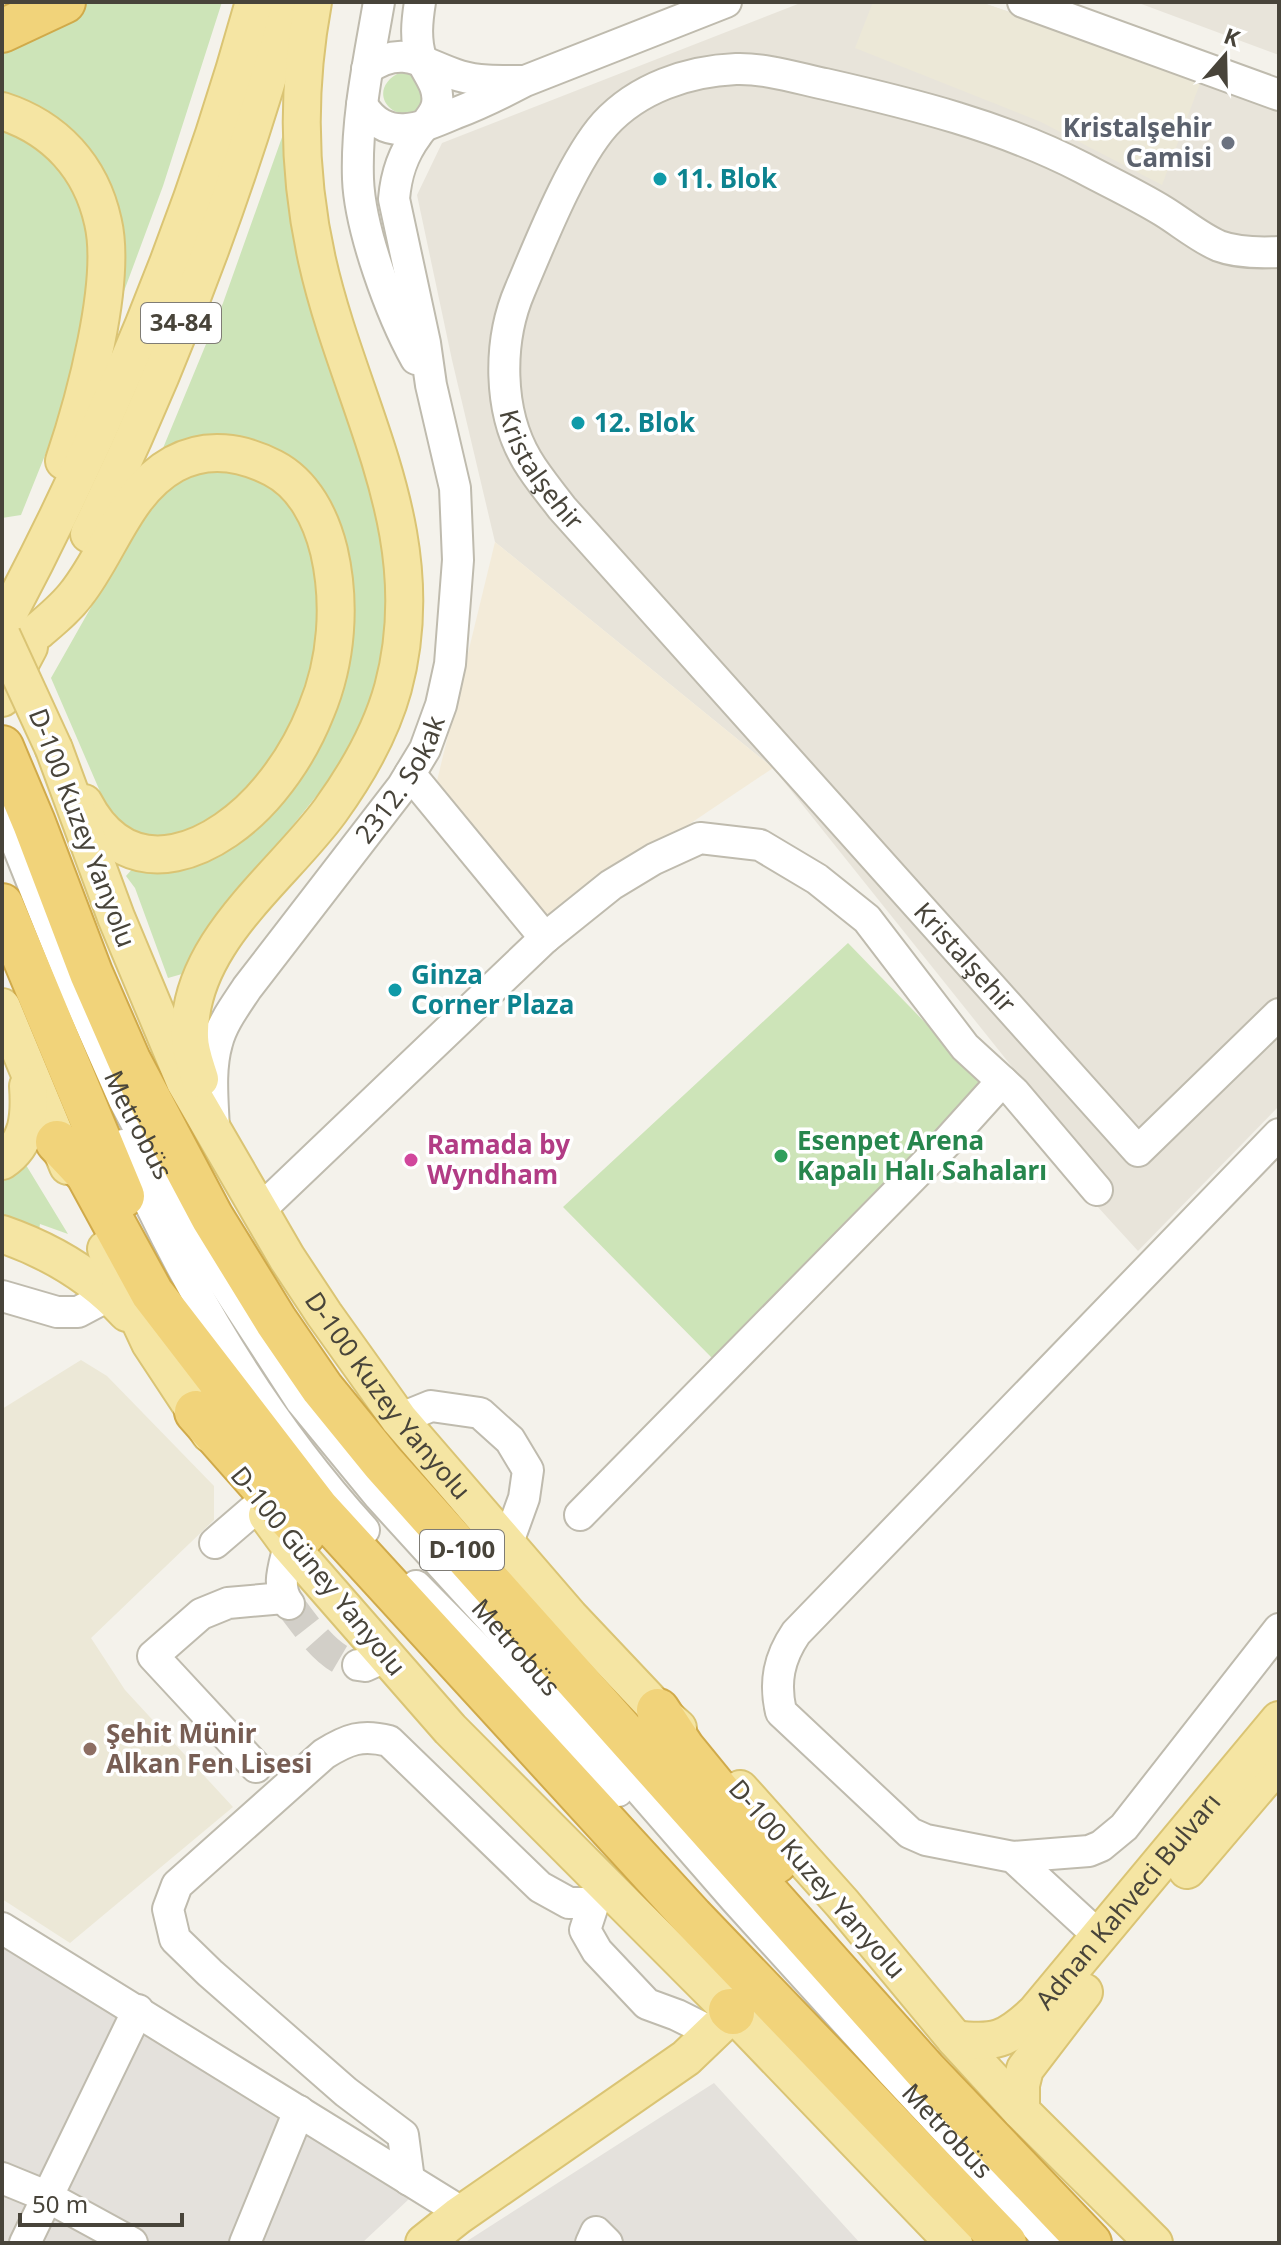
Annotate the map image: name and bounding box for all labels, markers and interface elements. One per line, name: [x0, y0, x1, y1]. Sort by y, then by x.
north arrow: [1185, 16, 1265, 96]
text: K: [1220, 20, 1245, 53]
place label: Kristalşehir Camisi: [1063, 109, 1212, 175]
marker: Kristalşehir Camisi: [1219, 134, 1237, 152]
place label: 11. Blok: [676, 160, 778, 196]
marker: 11. Blok: [651, 170, 669, 188]
road number: 34-84: [141, 303, 221, 343]
place label: 12. Blok: [594, 404, 696, 440]
street label: Kristalşehir: [492, 405, 593, 538]
marker: 12. Blok: [569, 414, 587, 432]
street label: D-100 Kuzey Yanyolu: [21, 703, 145, 952]
street label: 2312. Sokak: [346, 710, 453, 850]
street label: Kristalşehir: [906, 894, 1025, 1020]
place label: Ginza Corner Plaza: [411, 956, 574, 1022]
marker: Ginza Corner Plaza: [386, 981, 404, 999]
street label: Metrobüs: [96, 1064, 182, 1185]
place label: Esenpet Arena Kapalı Halı Sahaları: [797, 1122, 1047, 1188]
place label: Ramada by Wyndham: [427, 1126, 570, 1192]
marker: Esenpet Arena Kapalı Halı Sahaları: [772, 1147, 790, 1165]
marker: Ramada by Wyndham: [402, 1151, 420, 1169]
street label: D-100 Kuzey Yanyolu: [297, 1284, 479, 1507]
street label: D-100 Güney Yanyolu: [223, 1458, 415, 1683]
road number: D-100: [420, 1530, 504, 1570]
street label: Metrobüs: [464, 1590, 569, 1703]
place label: Şehit Münir Alkan Fen Lisesi: [106, 1715, 312, 1781]
marker: Şehit Münir Alkan Fen Lisesi: [81, 1740, 99, 1758]
street label: D-100 Kuzey Yanyolu: [721, 1771, 914, 1986]
street label: Adnan Kahveci Bulvarı: [1027, 1785, 1228, 2017]
street label: Metrobüs: [894, 2075, 1001, 2186]
scale bar: [20, 2177, 182, 2227]
text: 50 m: [32, 2187, 88, 2220]

